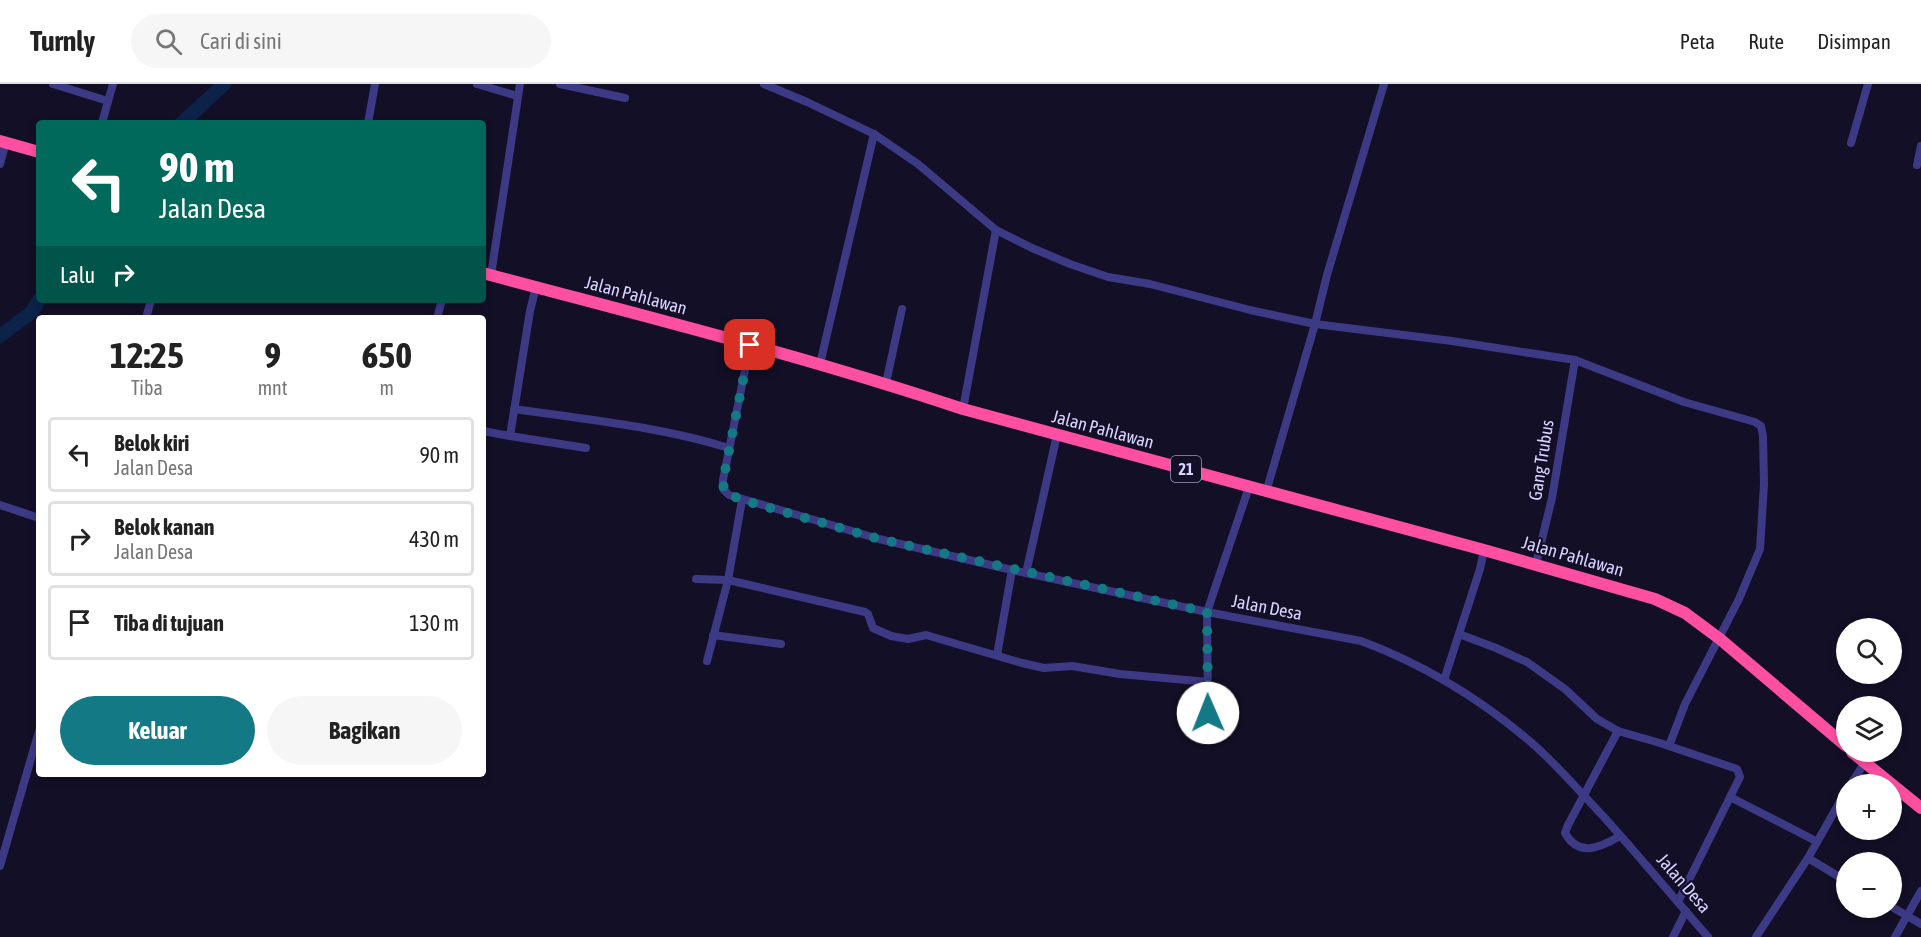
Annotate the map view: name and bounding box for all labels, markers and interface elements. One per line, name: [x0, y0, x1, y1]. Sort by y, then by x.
search box: [131, 14, 551, 68]
text: Turnly: [30, 25, 95, 57]
icon: search: [152, 25, 185, 58]
text: Cari di sini: [200, 28, 282, 54]
text: Peta: [1680, 29, 1715, 53]
text: Rute: [1748, 29, 1784, 53]
text: Disimpan: [1817, 29, 1891, 53]
text: 90 m: [159, 143, 234, 191]
icon: left: [60, 144, 138, 222]
text: Jalan Desa: [159, 193, 266, 224]
icon: right: [107, 258, 140, 291]
text: Lalu: [60, 262, 95, 288]
street label: Jalan Pahlawan: [583, 271, 689, 319]
pin: [724, 319, 775, 370]
icon: arrive: [733, 328, 766, 361]
text: 12:25: [110, 334, 184, 376]
text: 9: [264, 334, 281, 376]
text: 650: [361, 334, 412, 376]
text: Tiba: [131, 376, 163, 399]
text: mnt: [258, 376, 288, 399]
text: m: [380, 376, 394, 399]
street label: Jalan Pahlawan: [1050, 405, 1156, 453]
street label: Gang Trubus: [1524, 418, 1558, 502]
text: Belok kiri: [114, 430, 189, 456]
icon: left: [63, 438, 96, 471]
text: 90 m: [419, 442, 459, 468]
text: Jalan Desa: [114, 456, 193, 479]
road number: 21: [1171, 456, 1201, 482]
text: Belok kanan: [114, 514, 215, 540]
icon: right: [63, 522, 96, 555]
text: 430 m: [409, 526, 459, 552]
street label: Jalan Pahlawan: [1520, 531, 1626, 581]
text: Jalan Desa: [114, 540, 193, 563]
street label: Jalan Desa: [1230, 590, 1304, 624]
icon: arrive: [63, 606, 96, 639]
text: Tiba di tujuan: [114, 610, 224, 636]
text: 130 m: [409, 610, 459, 636]
map controls: [1836, 618, 1902, 918]
button: search: [1836, 618, 1902, 684]
position arrow: [1176, 681, 1240, 745]
button: Keluar: [60, 696, 255, 765]
button: Bagikan: [267, 696, 462, 765]
button: layers: [1836, 696, 1902, 762]
button: +: [1836, 774, 1902, 840]
street label: Jalan Desa: [1653, 849, 1715, 917]
button: −: [1836, 852, 1902, 918]

